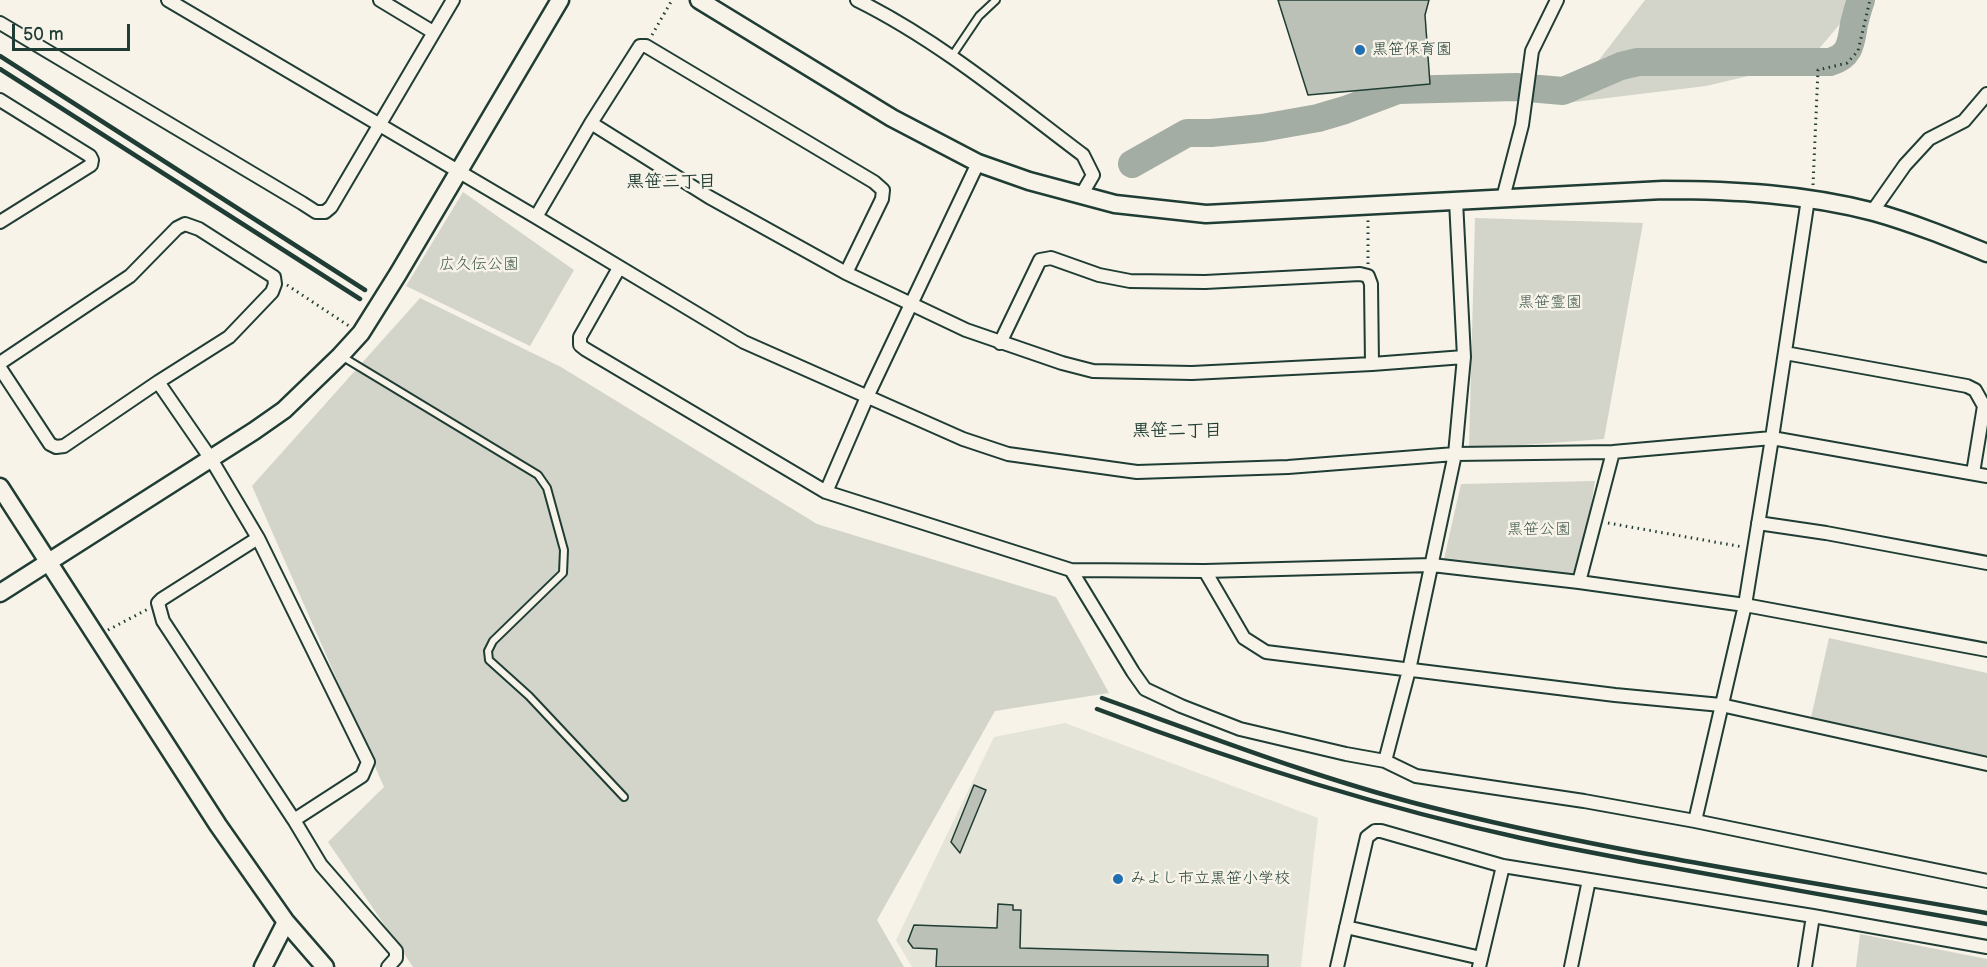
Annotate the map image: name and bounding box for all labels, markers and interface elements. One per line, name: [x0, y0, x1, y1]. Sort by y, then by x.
scale bar: [15, 12, 134, 50]
text: 50 m: [23, 24, 64, 45]
place label: 黒笹保育園: [1372, 40, 1452, 60]
marker: 黒笹保育園: [1353, 43, 1367, 57]
district label: 黒笹三丁目: [626, 171, 716, 193]
park label: 広久伝公園: [439, 255, 519, 275]
park label: 黒笹霊園: [1518, 293, 1582, 313]
district label: 黒笹二丁目: [1132, 420, 1222, 442]
park label: 黒笹公園: [1507, 520, 1571, 540]
place label: みよし市立黒笹小学校: [1130, 869, 1290, 889]
marker: みよし市立黒笹小学校: [1111, 872, 1125, 886]

